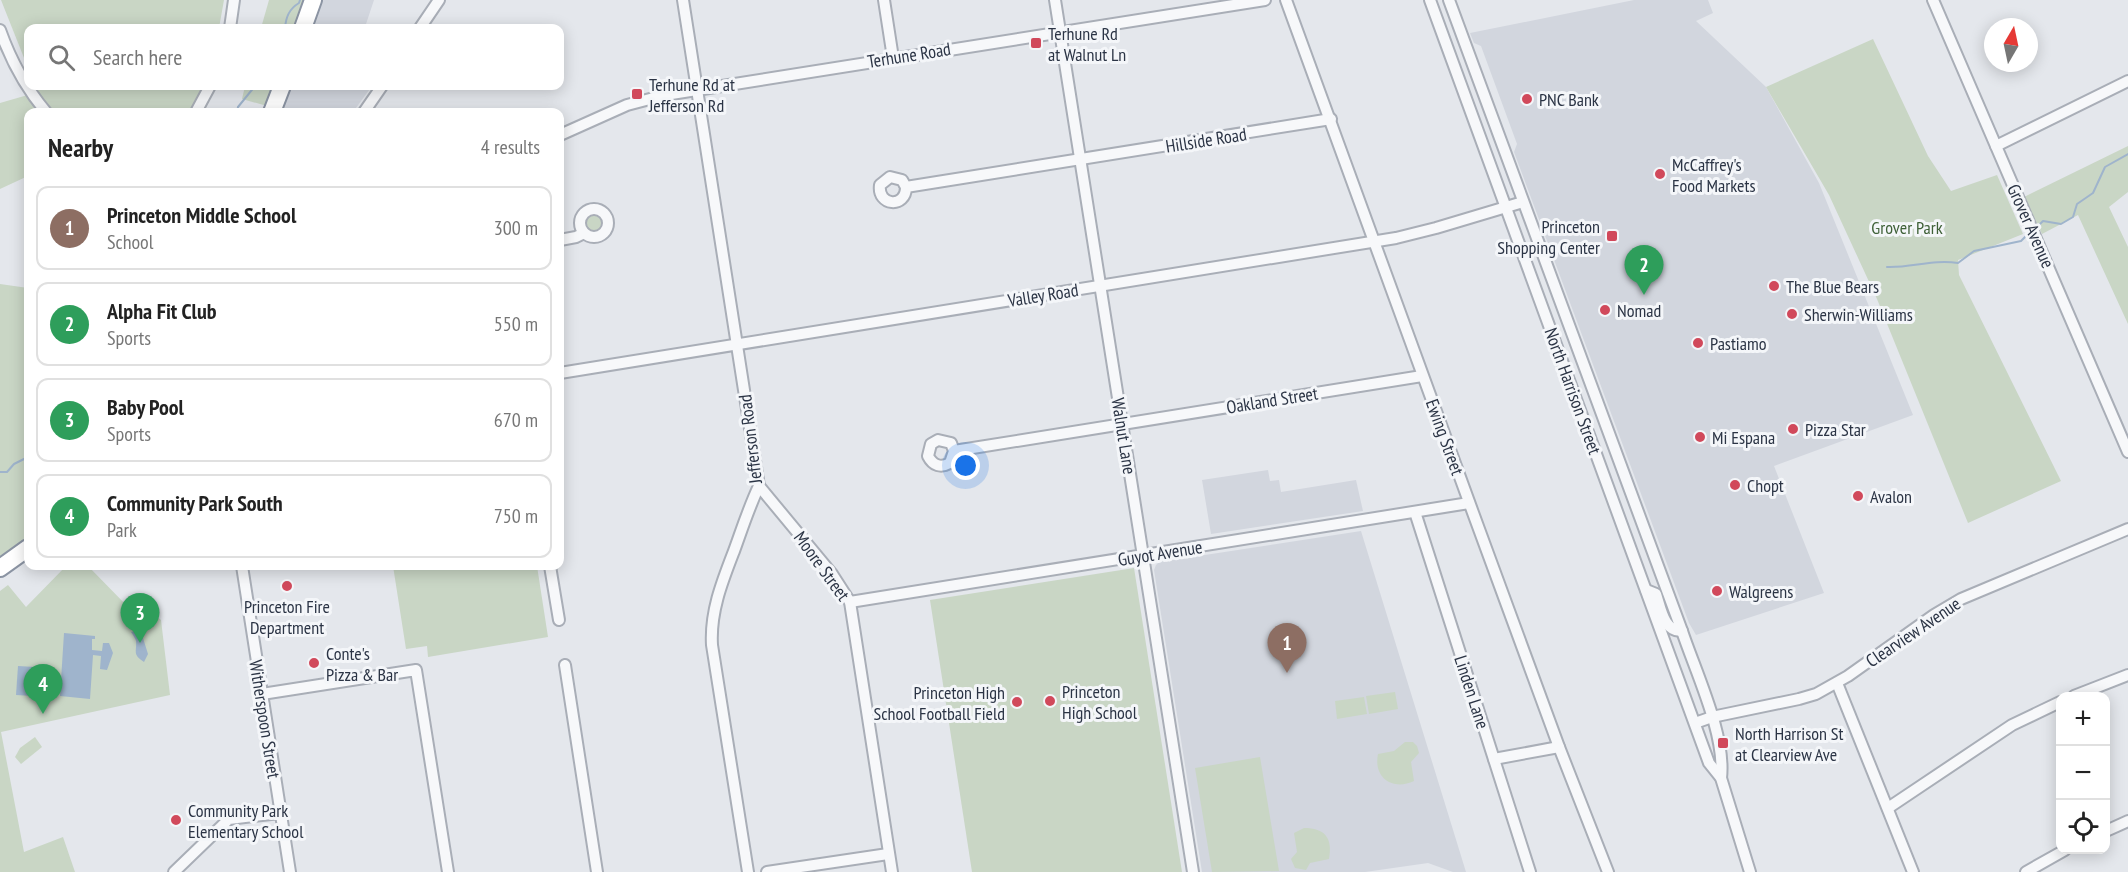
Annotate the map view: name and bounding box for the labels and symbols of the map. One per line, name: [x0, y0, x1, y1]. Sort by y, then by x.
north arrow: [1984, 18, 2038, 72]
place label: Terhune Rd at Walnut Ln: [1048, 22, 1126, 66]
marker: Terhune Rd at Walnut Ln: [1029, 36, 1043, 50]
street label: Terhune Road: [866, 37, 952, 73]
place label: Terhune Rd at Jefferson Rd: [648, 73, 735, 117]
marker: Terhune Rd at Jefferson Rd: [630, 87, 644, 101]
place label: PNC Bank: [1539, 88, 1599, 111]
marker: PNC Bank: [1520, 92, 1534, 106]
street label: Hillside Road: [1164, 122, 1248, 158]
place label: McCaffrey's Food Markets: [1672, 153, 1755, 197]
marker: McCaffrey's Food Markets: [1653, 167, 1667, 181]
street label: Grover Avenue: [2002, 180, 2060, 272]
place label: Princeton Shopping Center: [1497, 215, 1600, 259]
park label: Grover Park: [1871, 216, 1943, 239]
marker: Princeton Shopping Center: [1605, 229, 1619, 243]
pin: 2: [1624, 246, 1664, 295]
place label: The Blue Bears: [1786, 275, 1879, 298]
street label: Valley Road: [1005, 278, 1080, 312]
marker: The Blue Bears: [1767, 279, 1781, 293]
place label: Nomad: [1617, 299, 1661, 322]
marker: Nomad: [1598, 303, 1612, 317]
place label: Sherwin-Williams: [1804, 303, 1913, 326]
marker: Sherwin-Williams: [1785, 307, 1799, 321]
street label: North Harrison Street: [1539, 325, 1607, 457]
place label: Pastiamo: [1710, 332, 1767, 355]
marker: Pastiamo: [1691, 336, 1705, 350]
street label: Oakland Street: [1225, 381, 1319, 419]
street label: Jefferson Road: [733, 393, 767, 486]
street label: Walnut Lane: [1107, 396, 1141, 476]
street label: Ewing Street: [1421, 396, 1469, 478]
place label: Pizza Star: [1805, 418, 1866, 441]
marker: Pizza Star: [1786, 422, 1800, 436]
place label: Mi Espana: [1712, 426, 1775, 449]
marker: Mi Espana: [1693, 430, 1707, 444]
your location: [951, 451, 980, 480]
place label: Chopt: [1747, 474, 1784, 497]
marker: Chopt: [1728, 478, 1742, 492]
place label: Avalon: [1870, 485, 1912, 508]
marker: Avalon: [1851, 489, 1865, 503]
street label: Moore Street: [789, 527, 855, 605]
street label: Guyot Avenue: [1116, 535, 1204, 571]
marker: Princeton Fire Department: [280, 579, 294, 593]
place label: Walgreens: [1729, 580, 1793, 603]
marker: Walgreens: [1710, 584, 1724, 598]
street label: Clearview Avenue: [1861, 592, 1965, 672]
pin: 3: [120, 594, 160, 643]
place label: Princeton Fire Department: [244, 595, 330, 639]
pin: 1: [1268, 624, 1306, 673]
place label: Conte's Pizza & Bar: [326, 642, 398, 686]
street label: Linden Lane: [1449, 652, 1495, 732]
marker: Conte's Pizza & Bar: [307, 656, 321, 670]
street label: Witherspoon Street: [244, 658, 286, 780]
pin: 4: [24, 664, 63, 714]
place label: Princeton High School: [1062, 680, 1138, 724]
place label: Princeton High School Football Field: [873, 681, 1005, 725]
marker: Princeton High School: [1043, 694, 1057, 708]
marker: Princeton High School Football Field: [1010, 695, 1024, 709]
place label: North Harrison St at Clearview Ave: [1735, 722, 1843, 766]
marker: North Harrison St at Clearview Ave: [1716, 736, 1730, 750]
place label: Community Park Elementary School: [188, 799, 304, 843]
marker: Community Park Elementary School: [169, 813, 183, 827]

